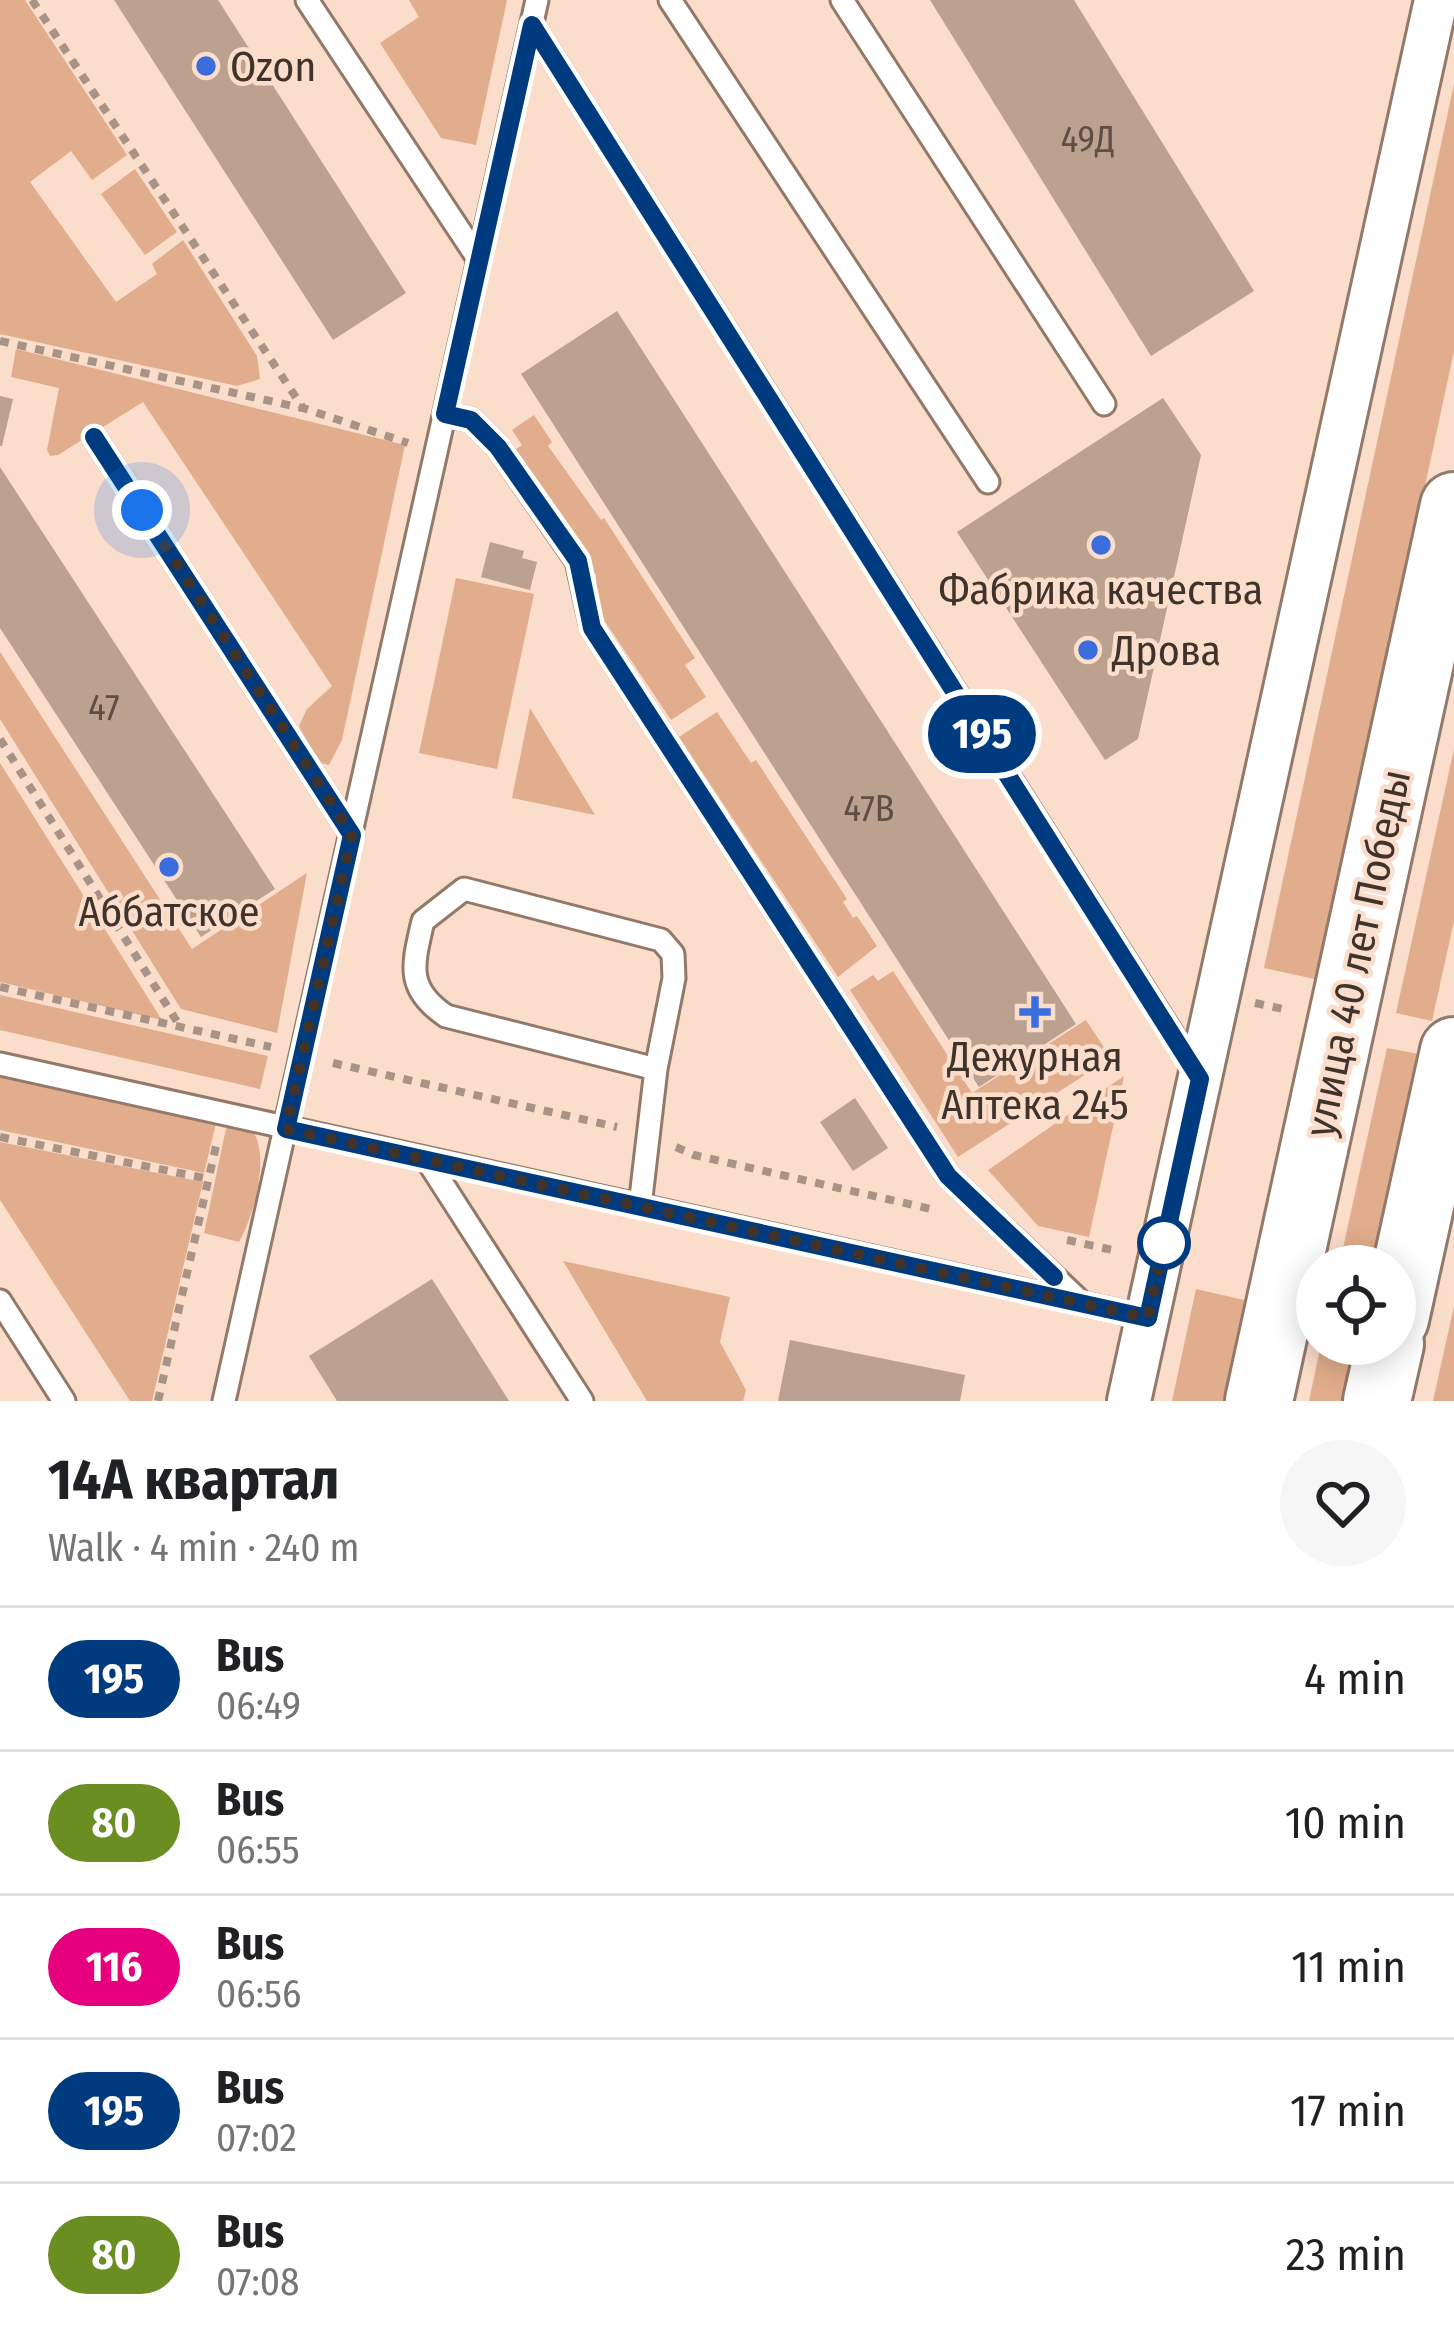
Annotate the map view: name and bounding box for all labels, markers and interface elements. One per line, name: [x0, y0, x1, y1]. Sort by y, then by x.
place label: Ozon: [230, 42, 316, 92]
marker: Ozon: [193, 53, 219, 79]
house number: 49Д: [1061, 118, 1115, 162]
your location: [112, 480, 172, 540]
marker: Фабрика качества: [1088, 532, 1114, 558]
place label: Фабрика качества: [939, 565, 1263, 615]
place label: Дрова: [1111, 626, 1221, 676]
marker: Дрова: [1075, 637, 1101, 663]
house number: 47: [88, 686, 120, 730]
line badge: 195: [913, 695, 1051, 773]
text: 195: [952, 709, 1012, 759]
street label: улица 40 лет Победы: [1295, 765, 1421, 1141]
house number: 47В: [843, 787, 895, 831]
marker: Аббатское: [156, 854, 182, 880]
place label: Аббатское: [78, 887, 260, 937]
marker: Дежурная Аптека 245: [1022, 999, 1048, 1025]
place label: Дежурная Аптека 245: [941, 1032, 1129, 1130]
unlabelled marker: [1139, 1218, 1189, 1268]
map controls: [1296, 1245, 1416, 1365]
button: locate: [1296, 1245, 1416, 1365]
button: heart: [1280, 1440, 1406, 1566]
text: 14А квартал: [48, 1446, 339, 1514]
text: Walk · 4 min · 240 m: [48, 1525, 360, 1571]
text: Bus: [216, 1629, 284, 1683]
text: 4 min: [1304, 1652, 1406, 1706]
text: 195: [84, 1654, 144, 1704]
text: 06:49: [216, 1683, 301, 1729]
text: Bus: [216, 1773, 284, 1827]
text: 10 min: [1285, 1796, 1406, 1850]
text: 80: [91, 1798, 137, 1848]
text: 06:55: [216, 1827, 300, 1873]
text: Bus: [216, 1917, 284, 1971]
text: 11 min: [1291, 1940, 1406, 1994]
text: 116: [86, 1942, 142, 1992]
text: 06:56: [216, 1971, 301, 2017]
text: Bus: [216, 2061, 284, 2115]
text: 17 min: [1290, 2084, 1406, 2138]
text: 195: [84, 2086, 144, 2136]
text: 07:02: [216, 2115, 297, 2161]
text: Bus: [216, 2205, 284, 2259]
text: 23 min: [1286, 2228, 1406, 2282]
text: 80: [91, 2230, 137, 2280]
text: 07:08: [216, 2259, 300, 2305]

